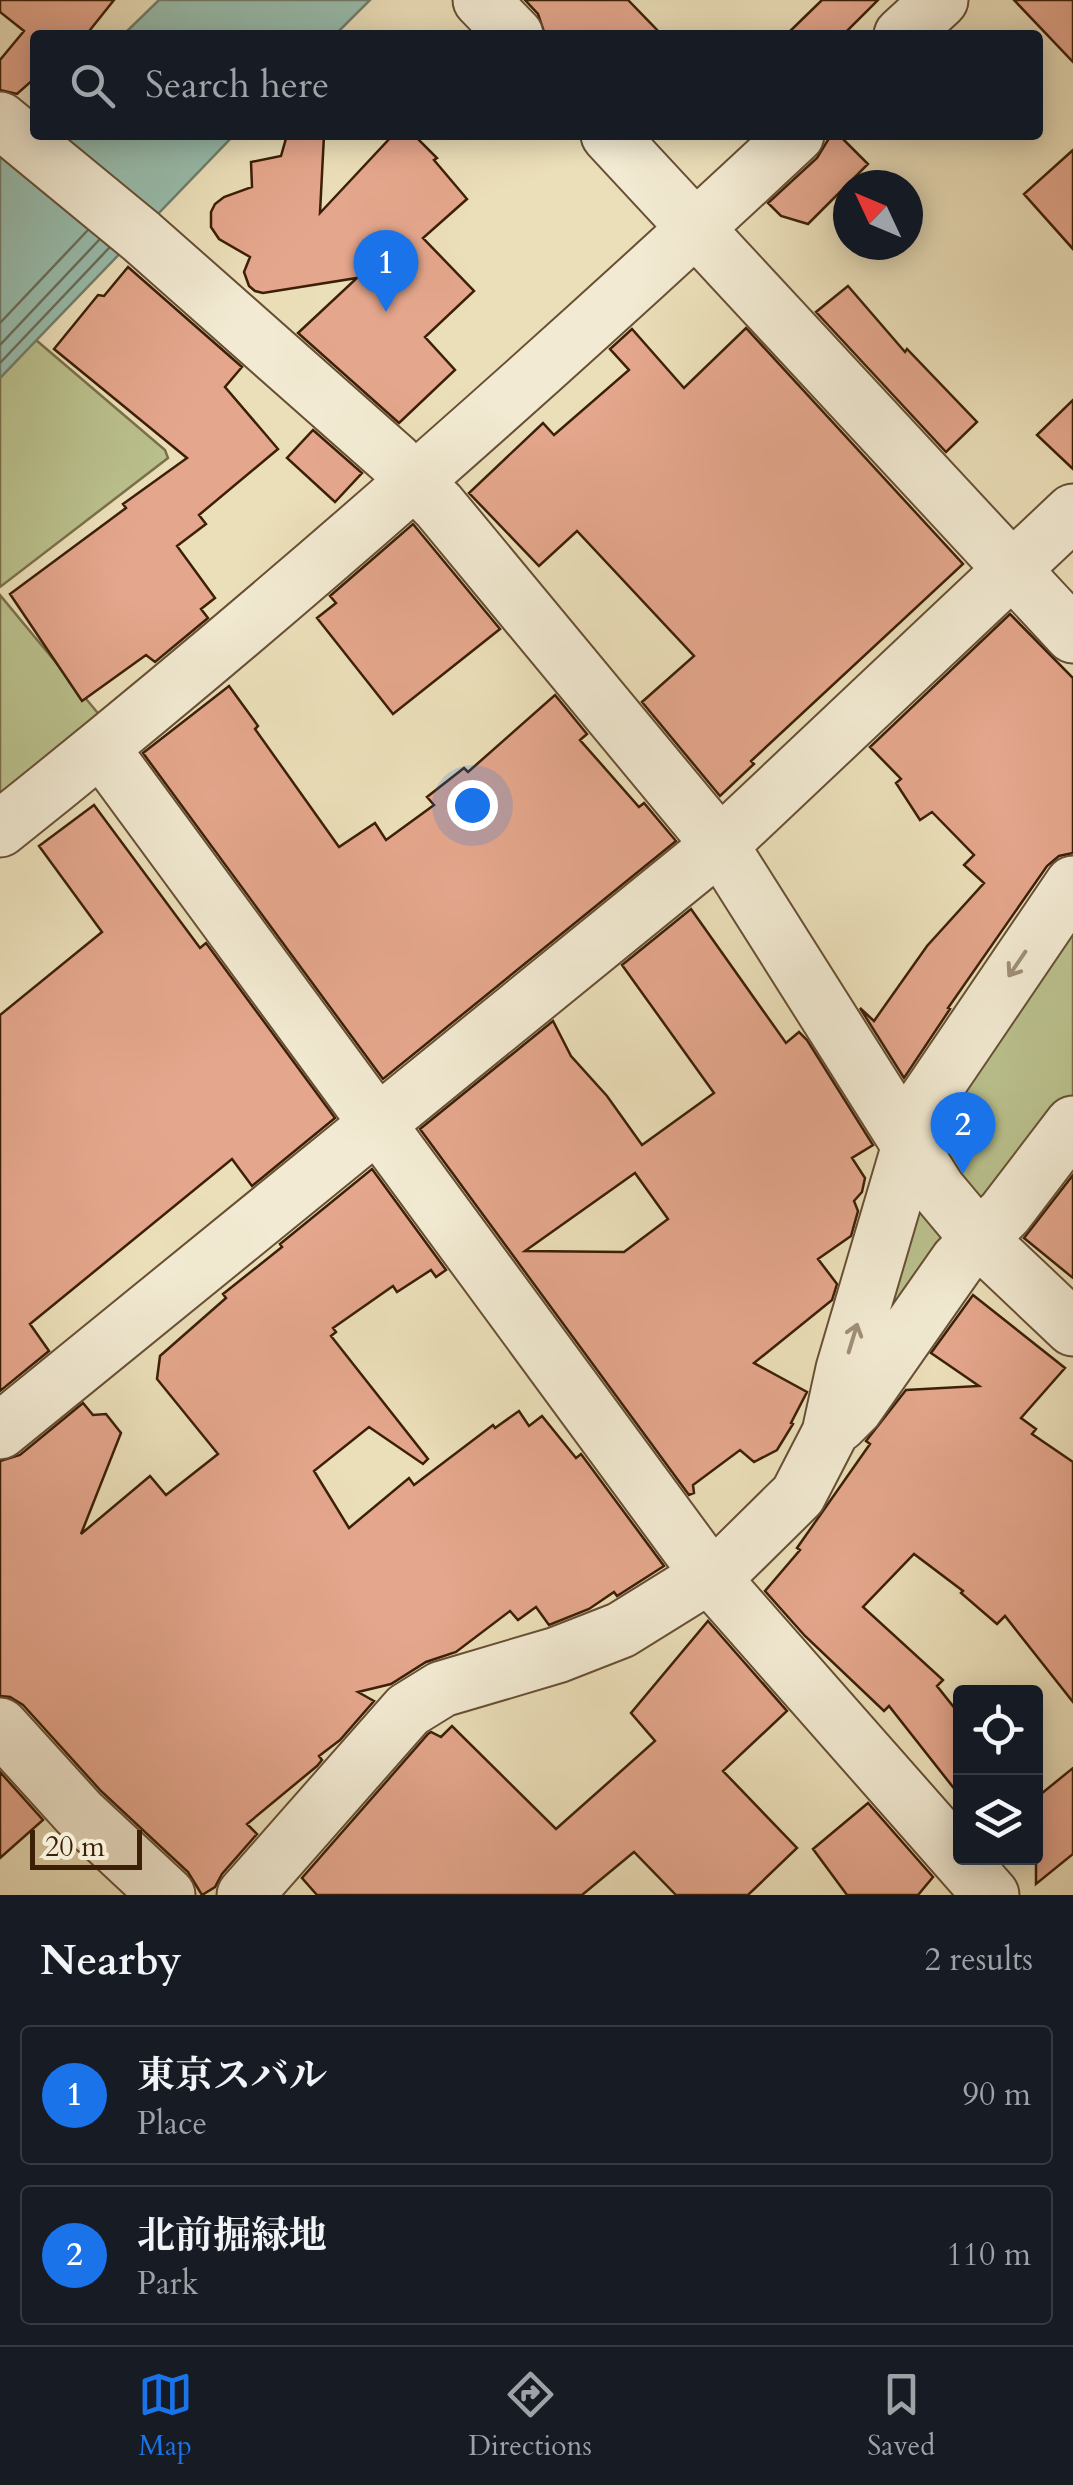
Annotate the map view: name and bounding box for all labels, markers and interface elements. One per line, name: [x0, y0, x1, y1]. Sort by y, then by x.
search box: [30, 30, 1043, 140]
icon: search: [65, 58, 120, 113]
text: Search here: [145, 59, 329, 111]
north arrow: [833, 170, 923, 260]
pin: 1: [354, 230, 418, 312]
your location: [447, 780, 498, 831]
one-way arrow: [1007, 950, 1028, 978]
pin: 2: [930, 1092, 996, 1174]
one-way arrow: [845, 1323, 863, 1354]
map controls: [953, 1685, 1043, 1865]
button: locate: [953, 1685, 1043, 1775]
button: layers: [953, 1775, 1043, 1865]
scale bar: [30, 1825, 142, 1870]
text: 20 m: [45, 1828, 105, 1866]
text: Nearby: [40, 1932, 182, 1989]
text: 2 results: [925, 1938, 1033, 1982]
text: 東京スバル: [137, 2050, 327, 2102]
text: 1: [66, 2073, 83, 2117]
text: 90 m: [963, 2073, 1031, 2117]
text: Place: [137, 2102, 207, 2146]
text: 北前掘緑地: [137, 2210, 327, 2262]
text: 2: [66, 2233, 83, 2277]
text: 110 m: [946, 2233, 1031, 2277]
text: Park: [137, 2262, 199, 2306]
tab: Map: [138, 2367, 193, 2465]
tab: Directions: [468, 2367, 592, 2465]
tab: Saved: [867, 2367, 935, 2465]

